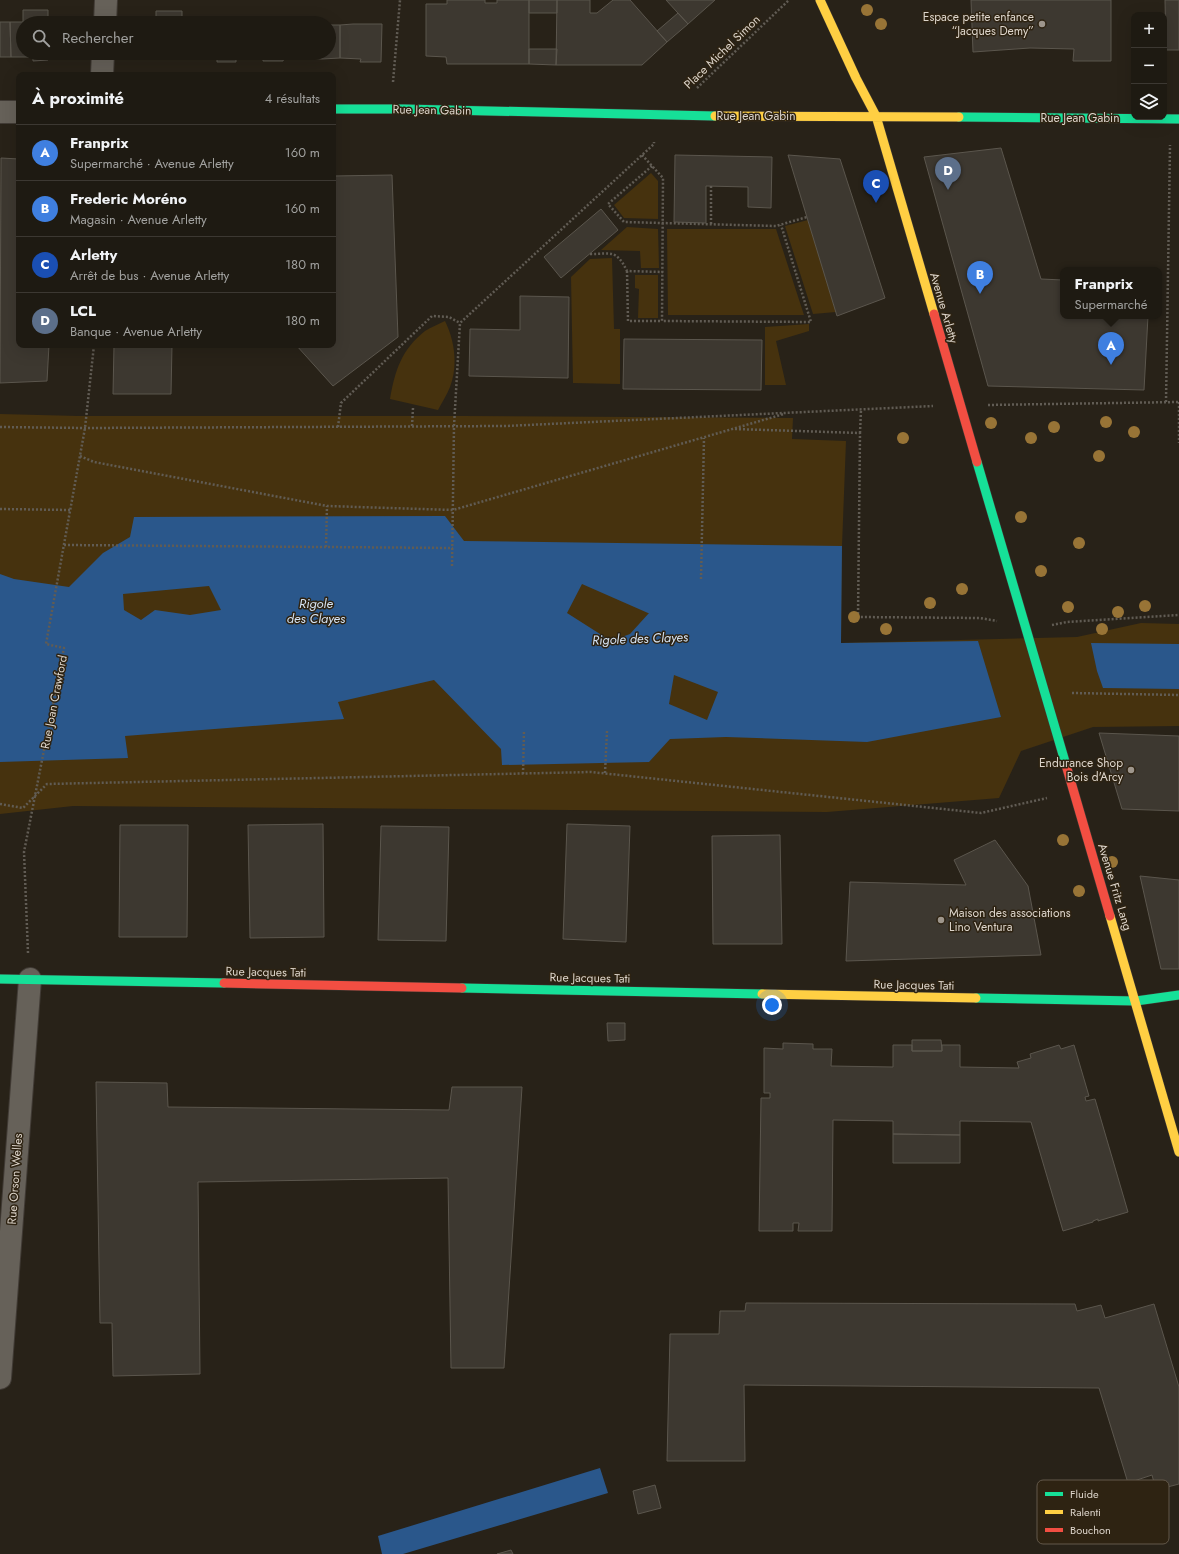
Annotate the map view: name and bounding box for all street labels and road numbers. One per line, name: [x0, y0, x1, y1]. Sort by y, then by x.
street label: Place Michel Simon: [680, 11, 764, 93]
street label: Rue Jean Gabin: [392, 100, 472, 120]
street label: Rue Jean Gabin: [717, 107, 795, 125]
street label: Rue Jean Gabin: [1041, 109, 1119, 127]
street label: Avenue Arletty: [925, 270, 963, 346]
street label: Rue Joan Crawford: [36, 654, 72, 750]
street label: Avenue Fritz Lang: [1093, 841, 1137, 933]
street label: Rue Jacques Tati: [225, 962, 307, 982]
street label: Rue Jacques Tati: [549, 968, 631, 988]
street label: Rue Jacques Tati: [873, 975, 955, 995]
street label: Rue Orson Welles: [3, 1133, 27, 1225]

